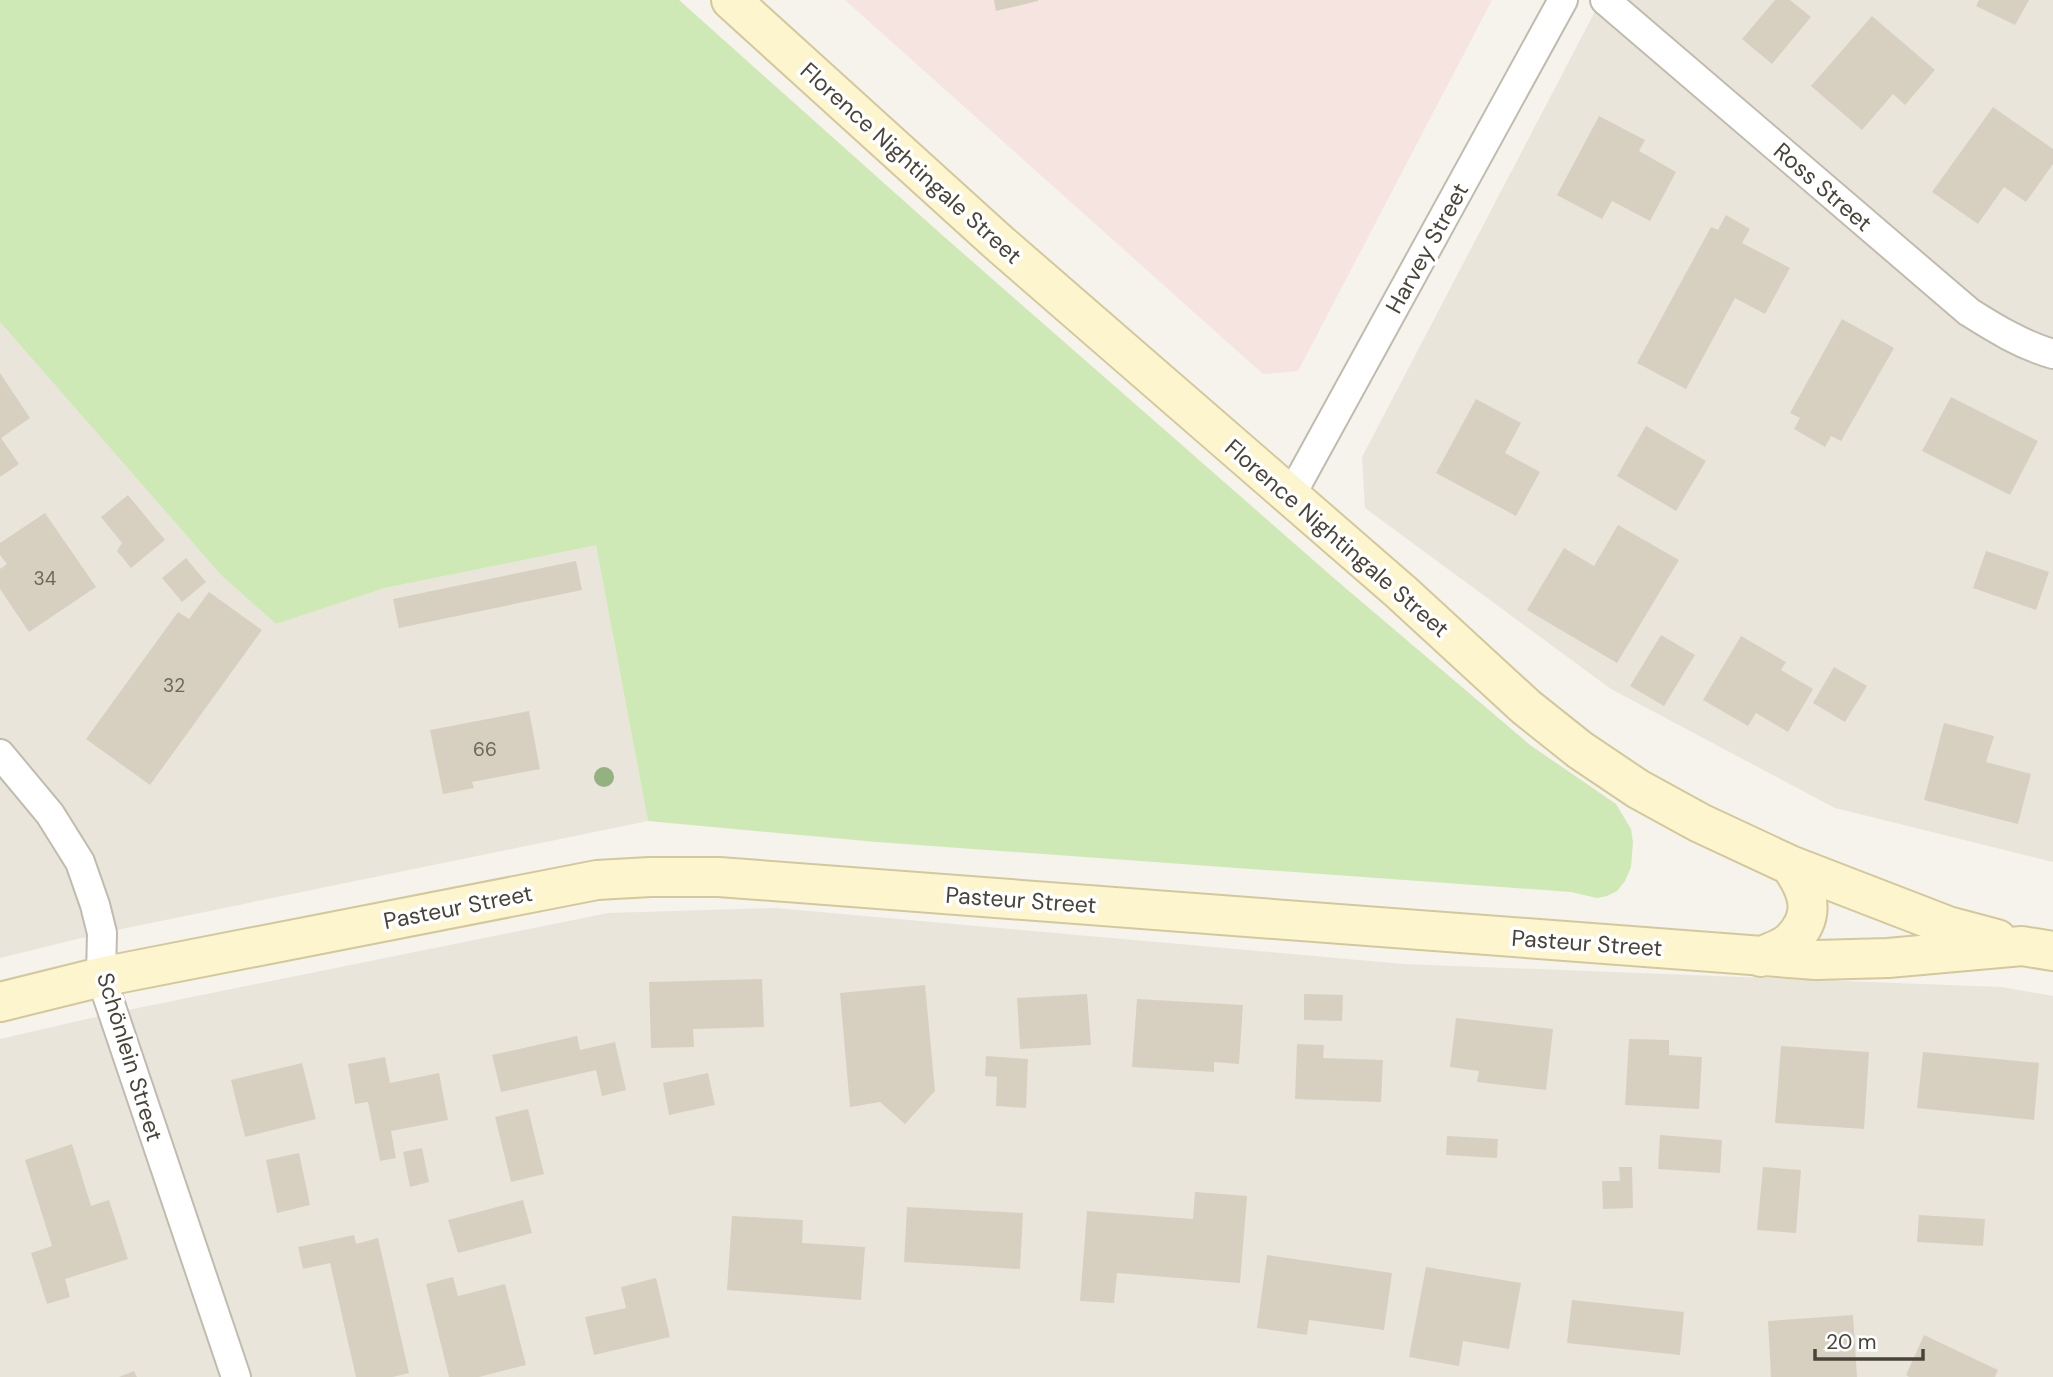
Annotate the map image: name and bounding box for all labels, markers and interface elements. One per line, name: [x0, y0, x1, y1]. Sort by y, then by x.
street label: Florence Nightingale Street: [794, 56, 1028, 270]
street label: Ross Street: [1767, 136, 1879, 238]
street label: Harvey Street: [1379, 177, 1475, 319]
street label: Florence Nightingale Street: [1219, 432, 1455, 644]
house number: 34: [34, 566, 56, 591]
house number: 32: [163, 673, 185, 698]
house number: 66: [473, 737, 497, 762]
street label: Pasteur Street: [381, 878, 535, 936]
street label: Pasteur Street: [945, 880, 1097, 920]
street label: Pasteur Street: [1511, 923, 1663, 963]
street label: Schönlein Street: [90, 969, 170, 1145]
scale bar: [1815, 1318, 1924, 1362]
text: 20 m: [1826, 1328, 1877, 1356]

